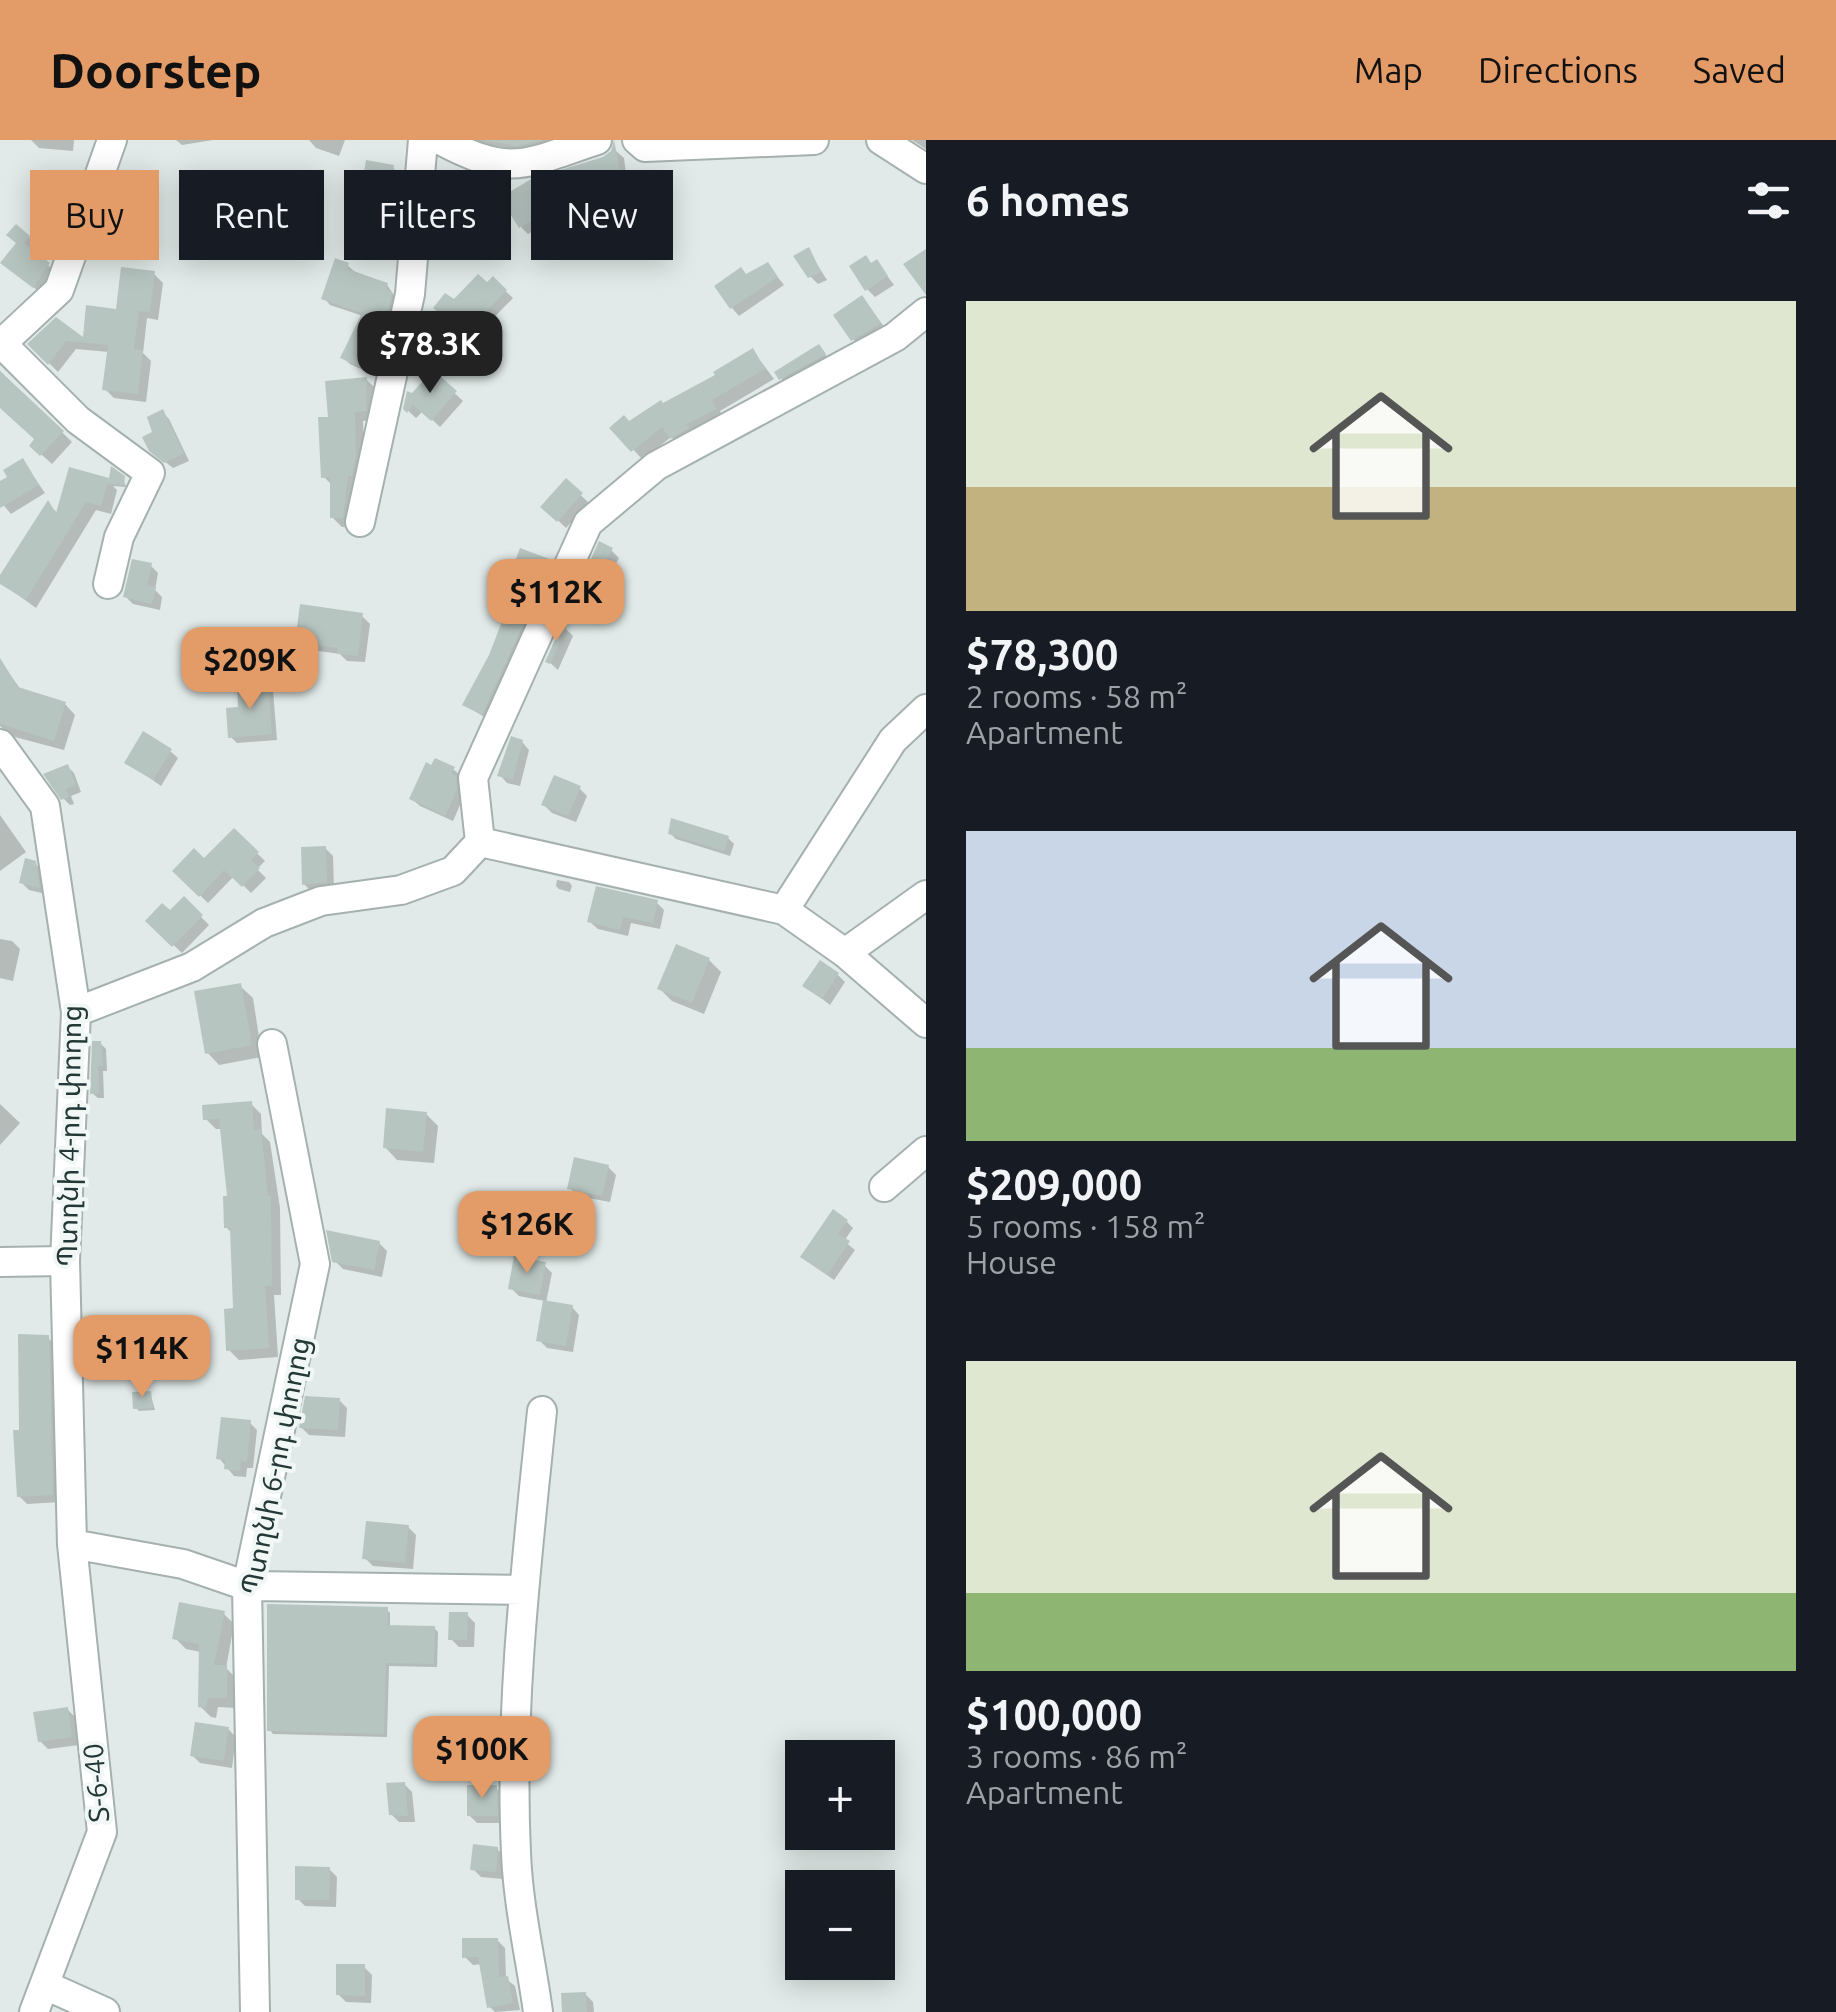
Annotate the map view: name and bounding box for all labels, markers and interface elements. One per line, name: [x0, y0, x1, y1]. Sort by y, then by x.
text: Doorstep: [50, 43, 262, 97]
text: Map: [1354, 50, 1423, 90]
text: Directions: [1478, 50, 1638, 90]
text: Saved: [1693, 50, 1786, 90]
chip: Buy: [30, 170, 159, 260]
chip: Rent: [179, 170, 324, 260]
chip: Filters: [344, 170, 511, 260]
chip: New: [531, 170, 673, 260]
icon: filters: [1741, 173, 1796, 228]
text: 6 homes: [966, 177, 1130, 224]
pin: $78.3K: [349, 311, 511, 396]
text: $78.3K: [379, 325, 481, 361]
icon: home: [1291, 366, 1471, 546]
pin: $112K: [486, 559, 626, 644]
text: $112K: [509, 573, 603, 609]
pin: $209K: [180, 627, 320, 712]
text: $78,300: [966, 631, 1118, 678]
text: $209K: [203, 641, 297, 677]
text: 2 rooms · 58 m²: [966, 678, 1187, 714]
text: Apartment: [966, 714, 1123, 750]
icon: home: [1291, 896, 1471, 1076]
street label: Պտղնի 4-րդ փողոց: [51, 1005, 88, 1267]
text: $209,000: [966, 1161, 1142, 1208]
pin: $126K: [457, 1191, 597, 1276]
text: $126K: [480, 1205, 574, 1241]
text: 5 rooms · 158 m²: [966, 1208, 1206, 1244]
text: House: [966, 1244, 1057, 1280]
pin: $114K: [72, 1315, 212, 1400]
text: $114K: [95, 1329, 189, 1365]
street label: Պտղնի 6-րդ փողոց: [234, 1334, 317, 1598]
icon: home: [1291, 1426, 1471, 1606]
text: $100,000: [966, 1691, 1142, 1738]
pin: $100K: [412, 1716, 552, 1801]
text: $100K: [435, 1730, 529, 1766]
text: 3 rooms · 86 m²: [966, 1738, 1187, 1774]
map controls: [785, 1740, 895, 1980]
button: +: [785, 1740, 895, 1850]
street label: Տ-6-40: [77, 1742, 114, 1824]
text: Apartment: [966, 1774, 1123, 1810]
button: −: [785, 1870, 895, 1980]

